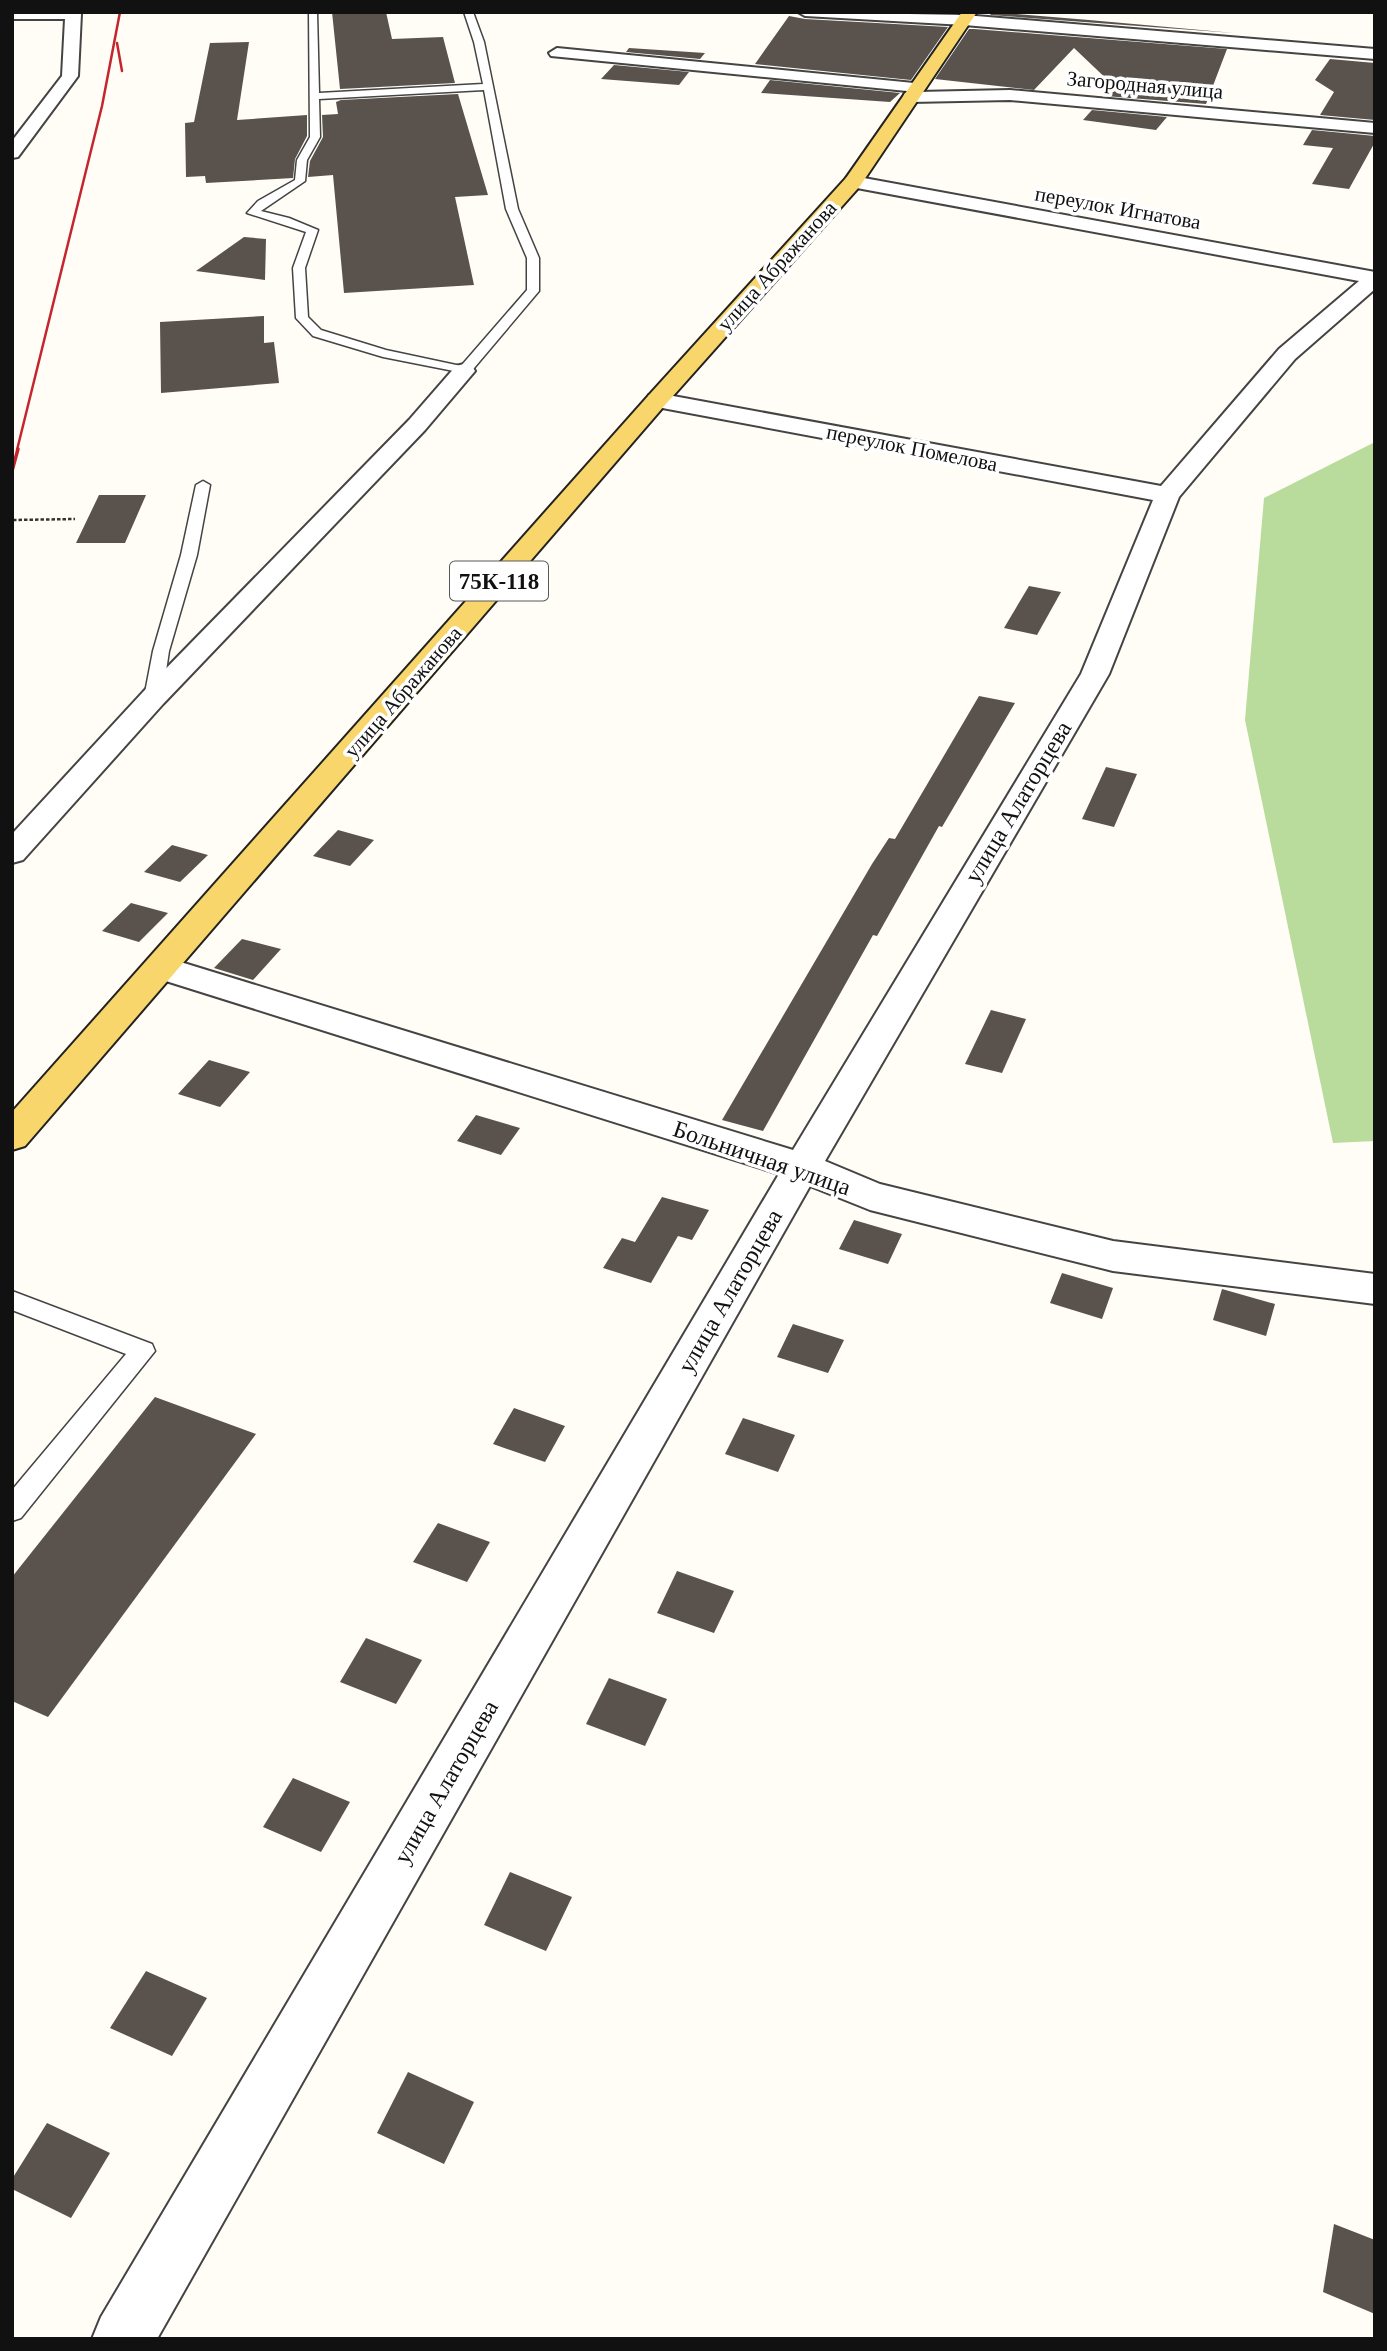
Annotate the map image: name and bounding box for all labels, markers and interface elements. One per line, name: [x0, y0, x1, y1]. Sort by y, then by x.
street label: Загородная улица: [1066, 66, 1225, 104]
street label: переулок Игнатова: [1033, 182, 1203, 235]
street label: улица Абражанова: [712, 196, 842, 336]
street label: переулок Помелова: [824, 420, 1000, 476]
road number: 75К-118: [450, 562, 548, 600]
street label: улица Абражанова: [339, 621, 467, 763]
street label: улица Алаторцева: [959, 716, 1077, 888]
street label: Больничная улица: [670, 1115, 854, 1201]
street label: улица Алаторцева: [673, 1205, 787, 1377]
street label: улица Алаторцева: [389, 1696, 503, 1868]

